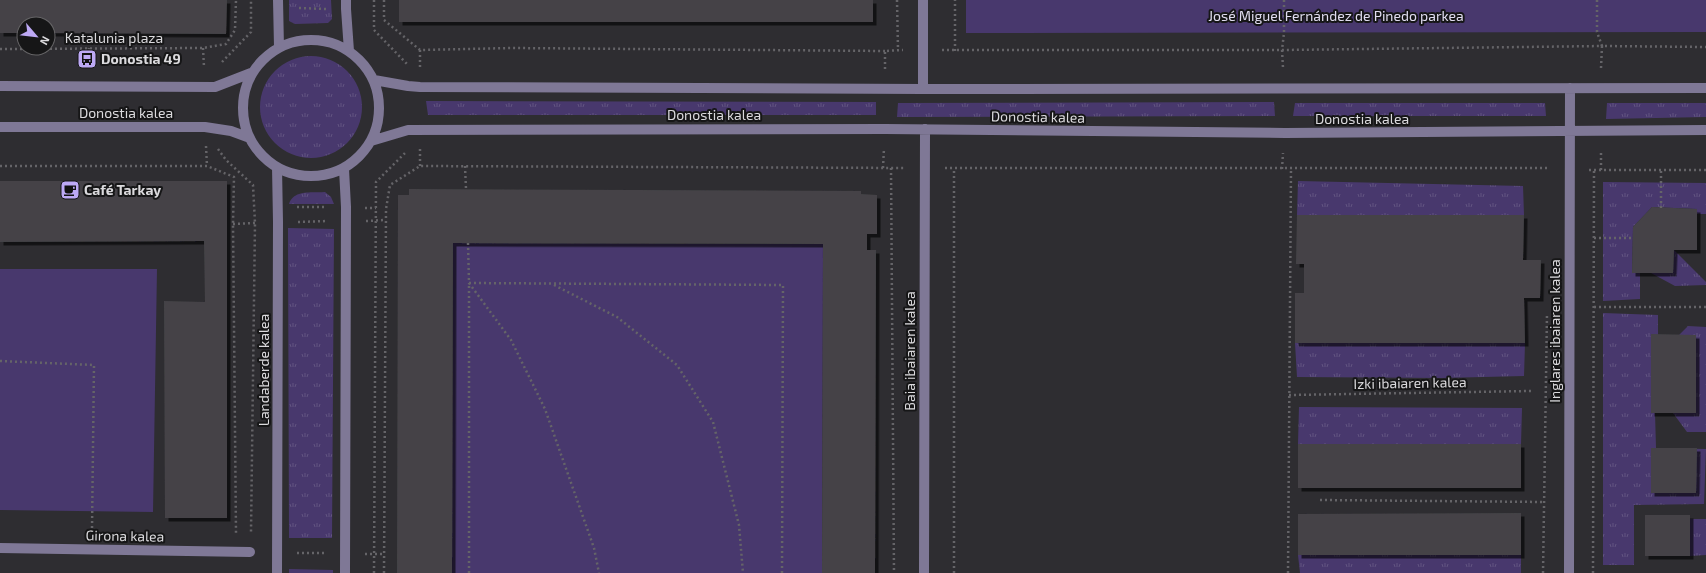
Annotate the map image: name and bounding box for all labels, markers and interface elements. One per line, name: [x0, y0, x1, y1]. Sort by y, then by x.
park label: José Miguel Fernández de Pinedo parkea: [1208, 7, 1464, 24]
north arrow: [16, 16, 56, 56]
street label: Katalunia plaza: [65, 29, 163, 46]
text: N: [38, 34, 53, 48]
bus stop icon: Donostia 49: [76, 48, 98, 70]
place label: Donostia 49: [101, 50, 181, 67]
street label: Donostia kalea: [79, 104, 173, 121]
street label: Donostia kalea: [667, 106, 761, 123]
street label: Donostia kalea: [991, 107, 1085, 126]
street label: Donostia kalea: [1315, 110, 1409, 127]
cafe icon: Café Tarkay: [59, 179, 81, 201]
place label: Café Tarkay: [84, 181, 161, 198]
street label: Inglares ibaiaren kalea: [1546, 259, 1563, 403]
street label: Baia ibaiaren kalea: [901, 291, 918, 411]
street label: Landaberde kalea: [255, 314, 272, 426]
street label: Izki ibaiaren kalea: [1353, 373, 1467, 392]
street label: Girona kalea: [85, 526, 165, 545]

